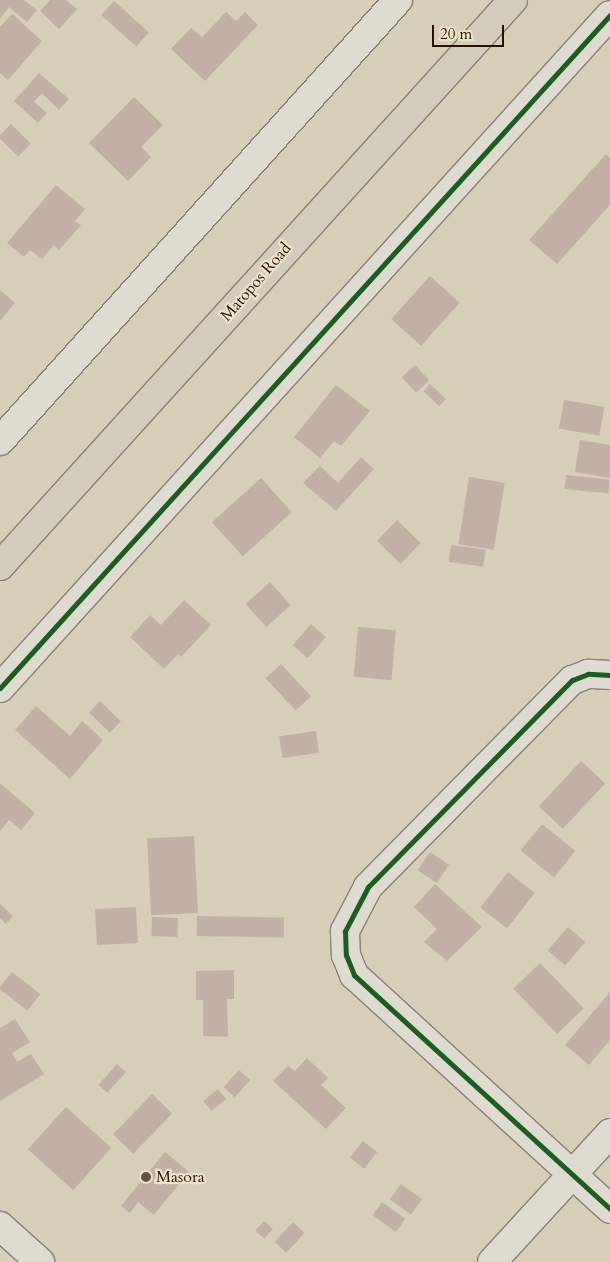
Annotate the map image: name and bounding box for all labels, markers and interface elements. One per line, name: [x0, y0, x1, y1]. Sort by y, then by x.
scale bar: [435, 15, 508, 47]
text: 20 m: [440, 24, 472, 44]
street label: Matopos Road: [217, 239, 295, 325]
place label: Masora: [156, 1167, 205, 1187]
marker: Masora: [140, 1171, 152, 1183]

